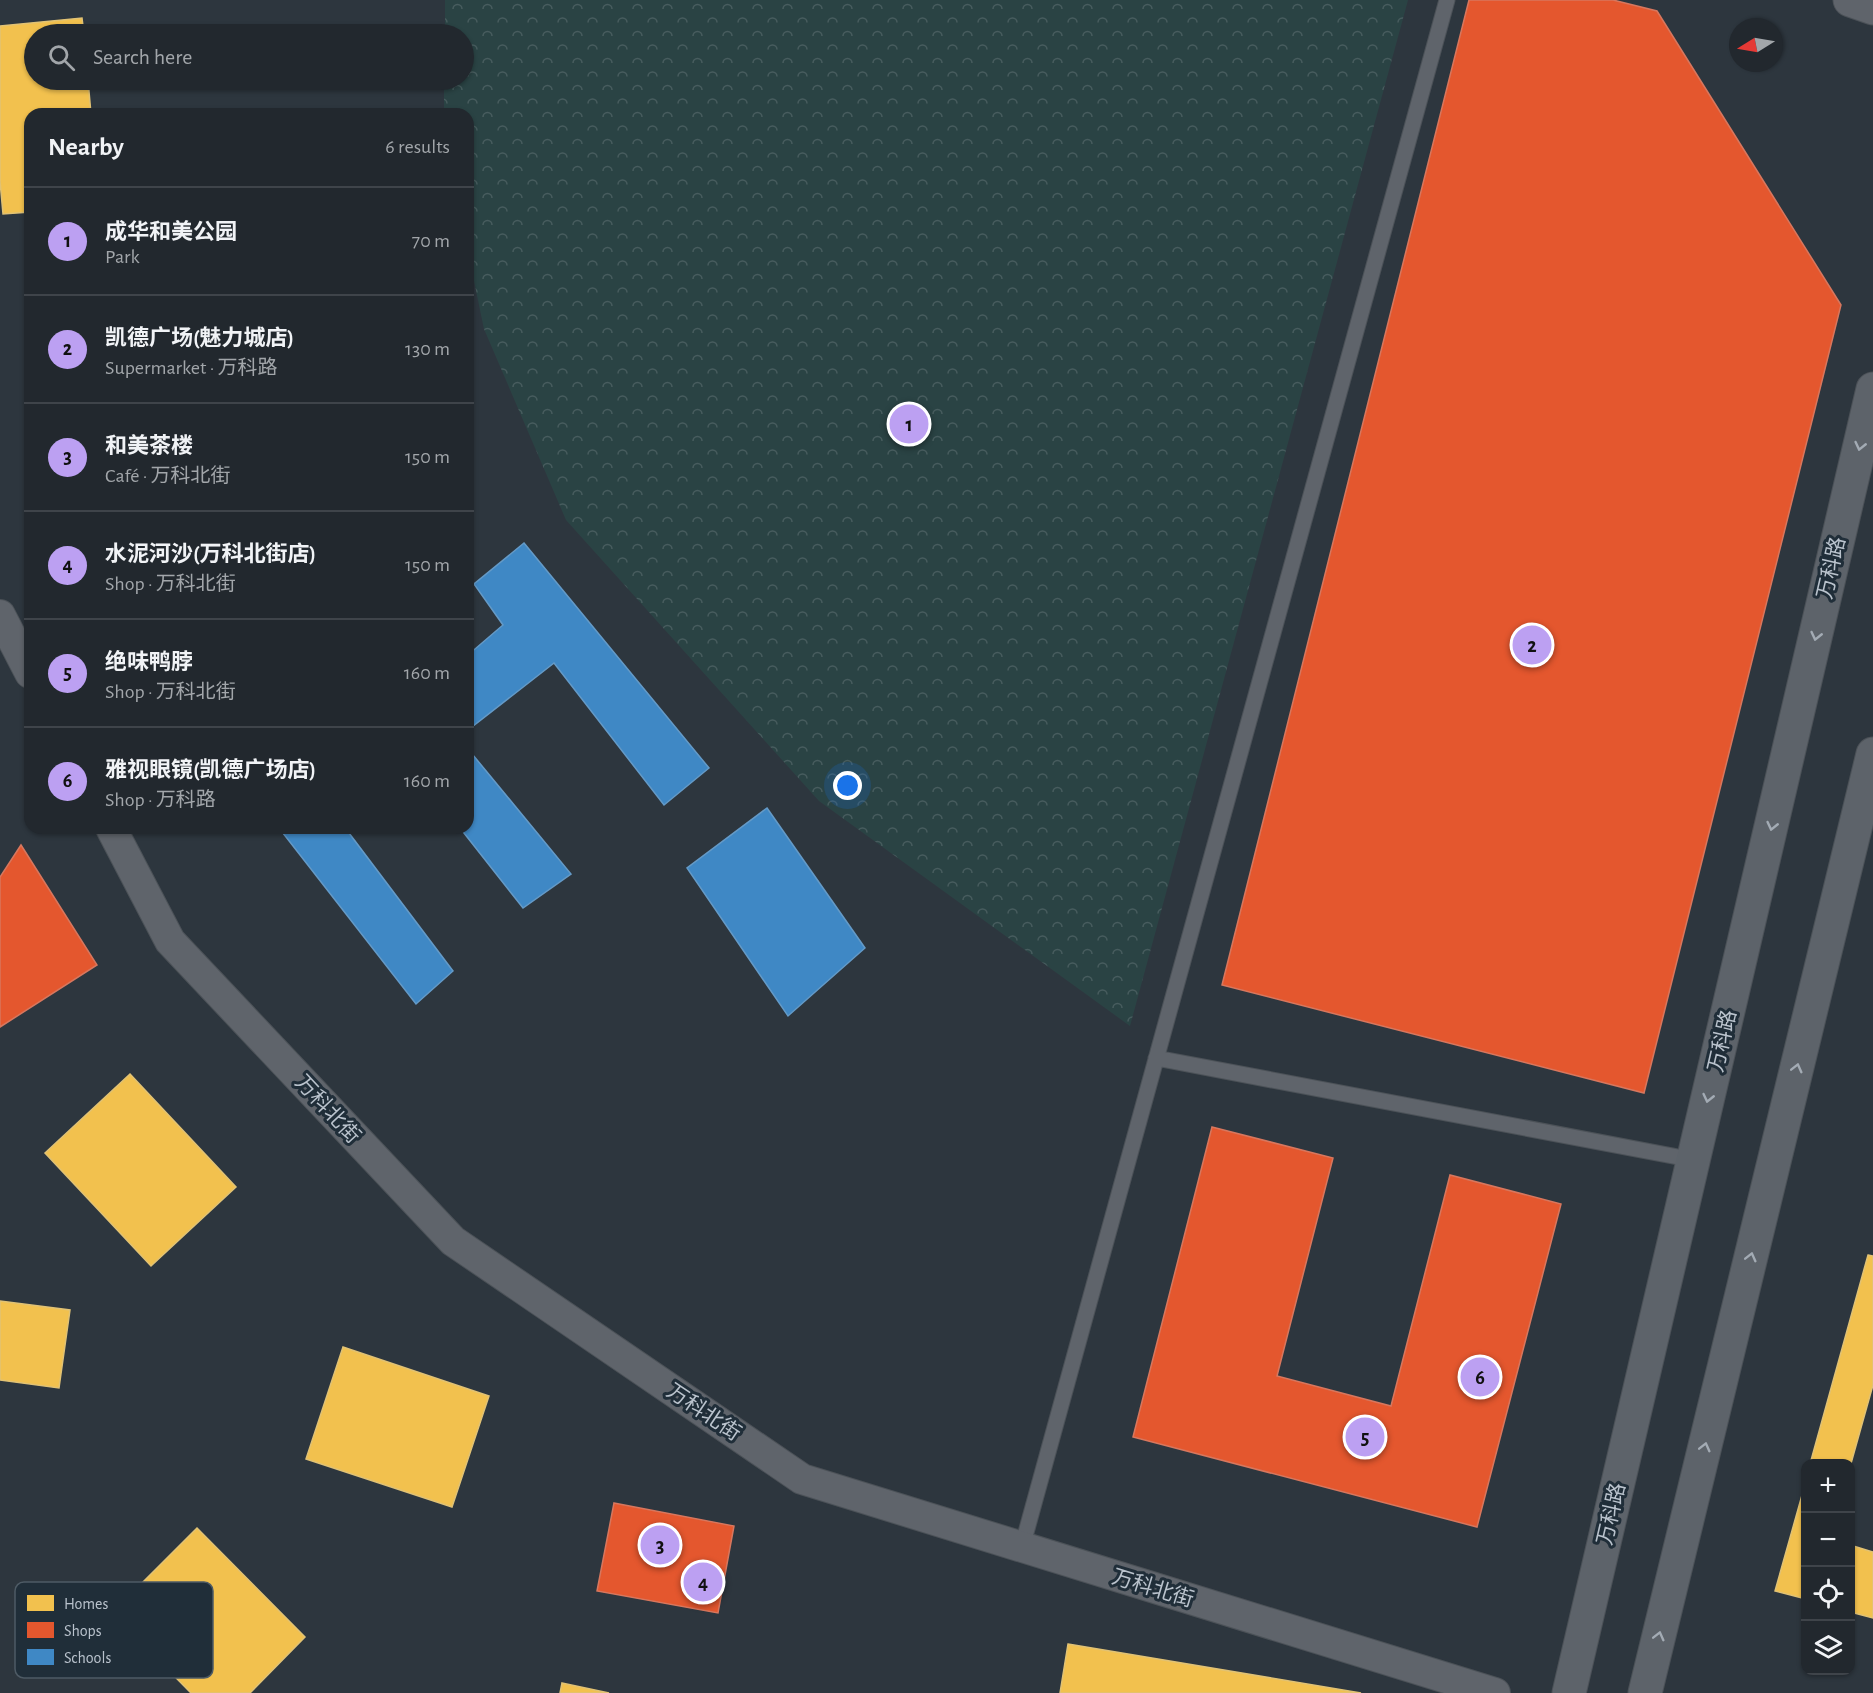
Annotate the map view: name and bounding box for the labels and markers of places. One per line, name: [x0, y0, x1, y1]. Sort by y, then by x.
pin: 1: [890, 402, 928, 446]
pin: 2: [1512, 622, 1552, 668]
pin: 6: [1460, 1354, 1500, 1400]
pin: 5: [1346, 1414, 1384, 1460]
pin: 3: [640, 1522, 680, 1568]
pin: 4: [684, 1560, 722, 1604]

